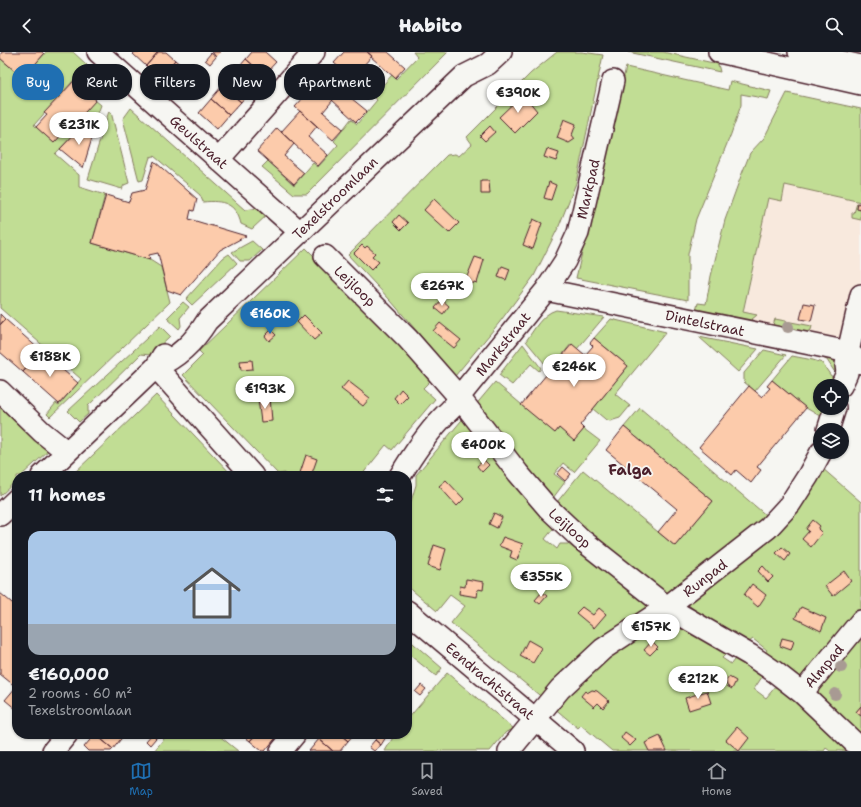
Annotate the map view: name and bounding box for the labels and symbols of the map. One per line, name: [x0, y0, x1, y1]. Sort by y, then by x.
pin: €390K: [490, 80, 546, 114]
street label: Geulstraat: [166, 111, 232, 173]
pin: €231K: [51, 112, 107, 146]
street label: Texelstroomlaan: [289, 152, 382, 243]
street label: Markpad: [572, 157, 604, 221]
street label: Leijloop: [330, 262, 380, 310]
pin: €267K: [414, 273, 470, 307]
pin: €160K: [242, 301, 298, 335]
street label: Dintelstraat: [664, 306, 746, 340]
street label: Markstraat: [472, 308, 534, 380]
pin: €188K: [22, 344, 78, 378]
pin: €246K: [546, 354, 602, 388]
pin: €193K: [237, 376, 293, 410]
pin: €400K: [455, 432, 511, 466]
district label: Falga: [608, 460, 653, 480]
street label: Leijloop: [545, 504, 595, 552]
street label: Runpad: [679, 555, 731, 601]
pin: €355K: [513, 564, 569, 598]
pin: €157K: [623, 614, 679, 648]
street label: Eendrachtstraat: [442, 638, 538, 724]
street label: Almpad: [800, 640, 848, 692]
pin: €212K: [670, 666, 726, 700]

